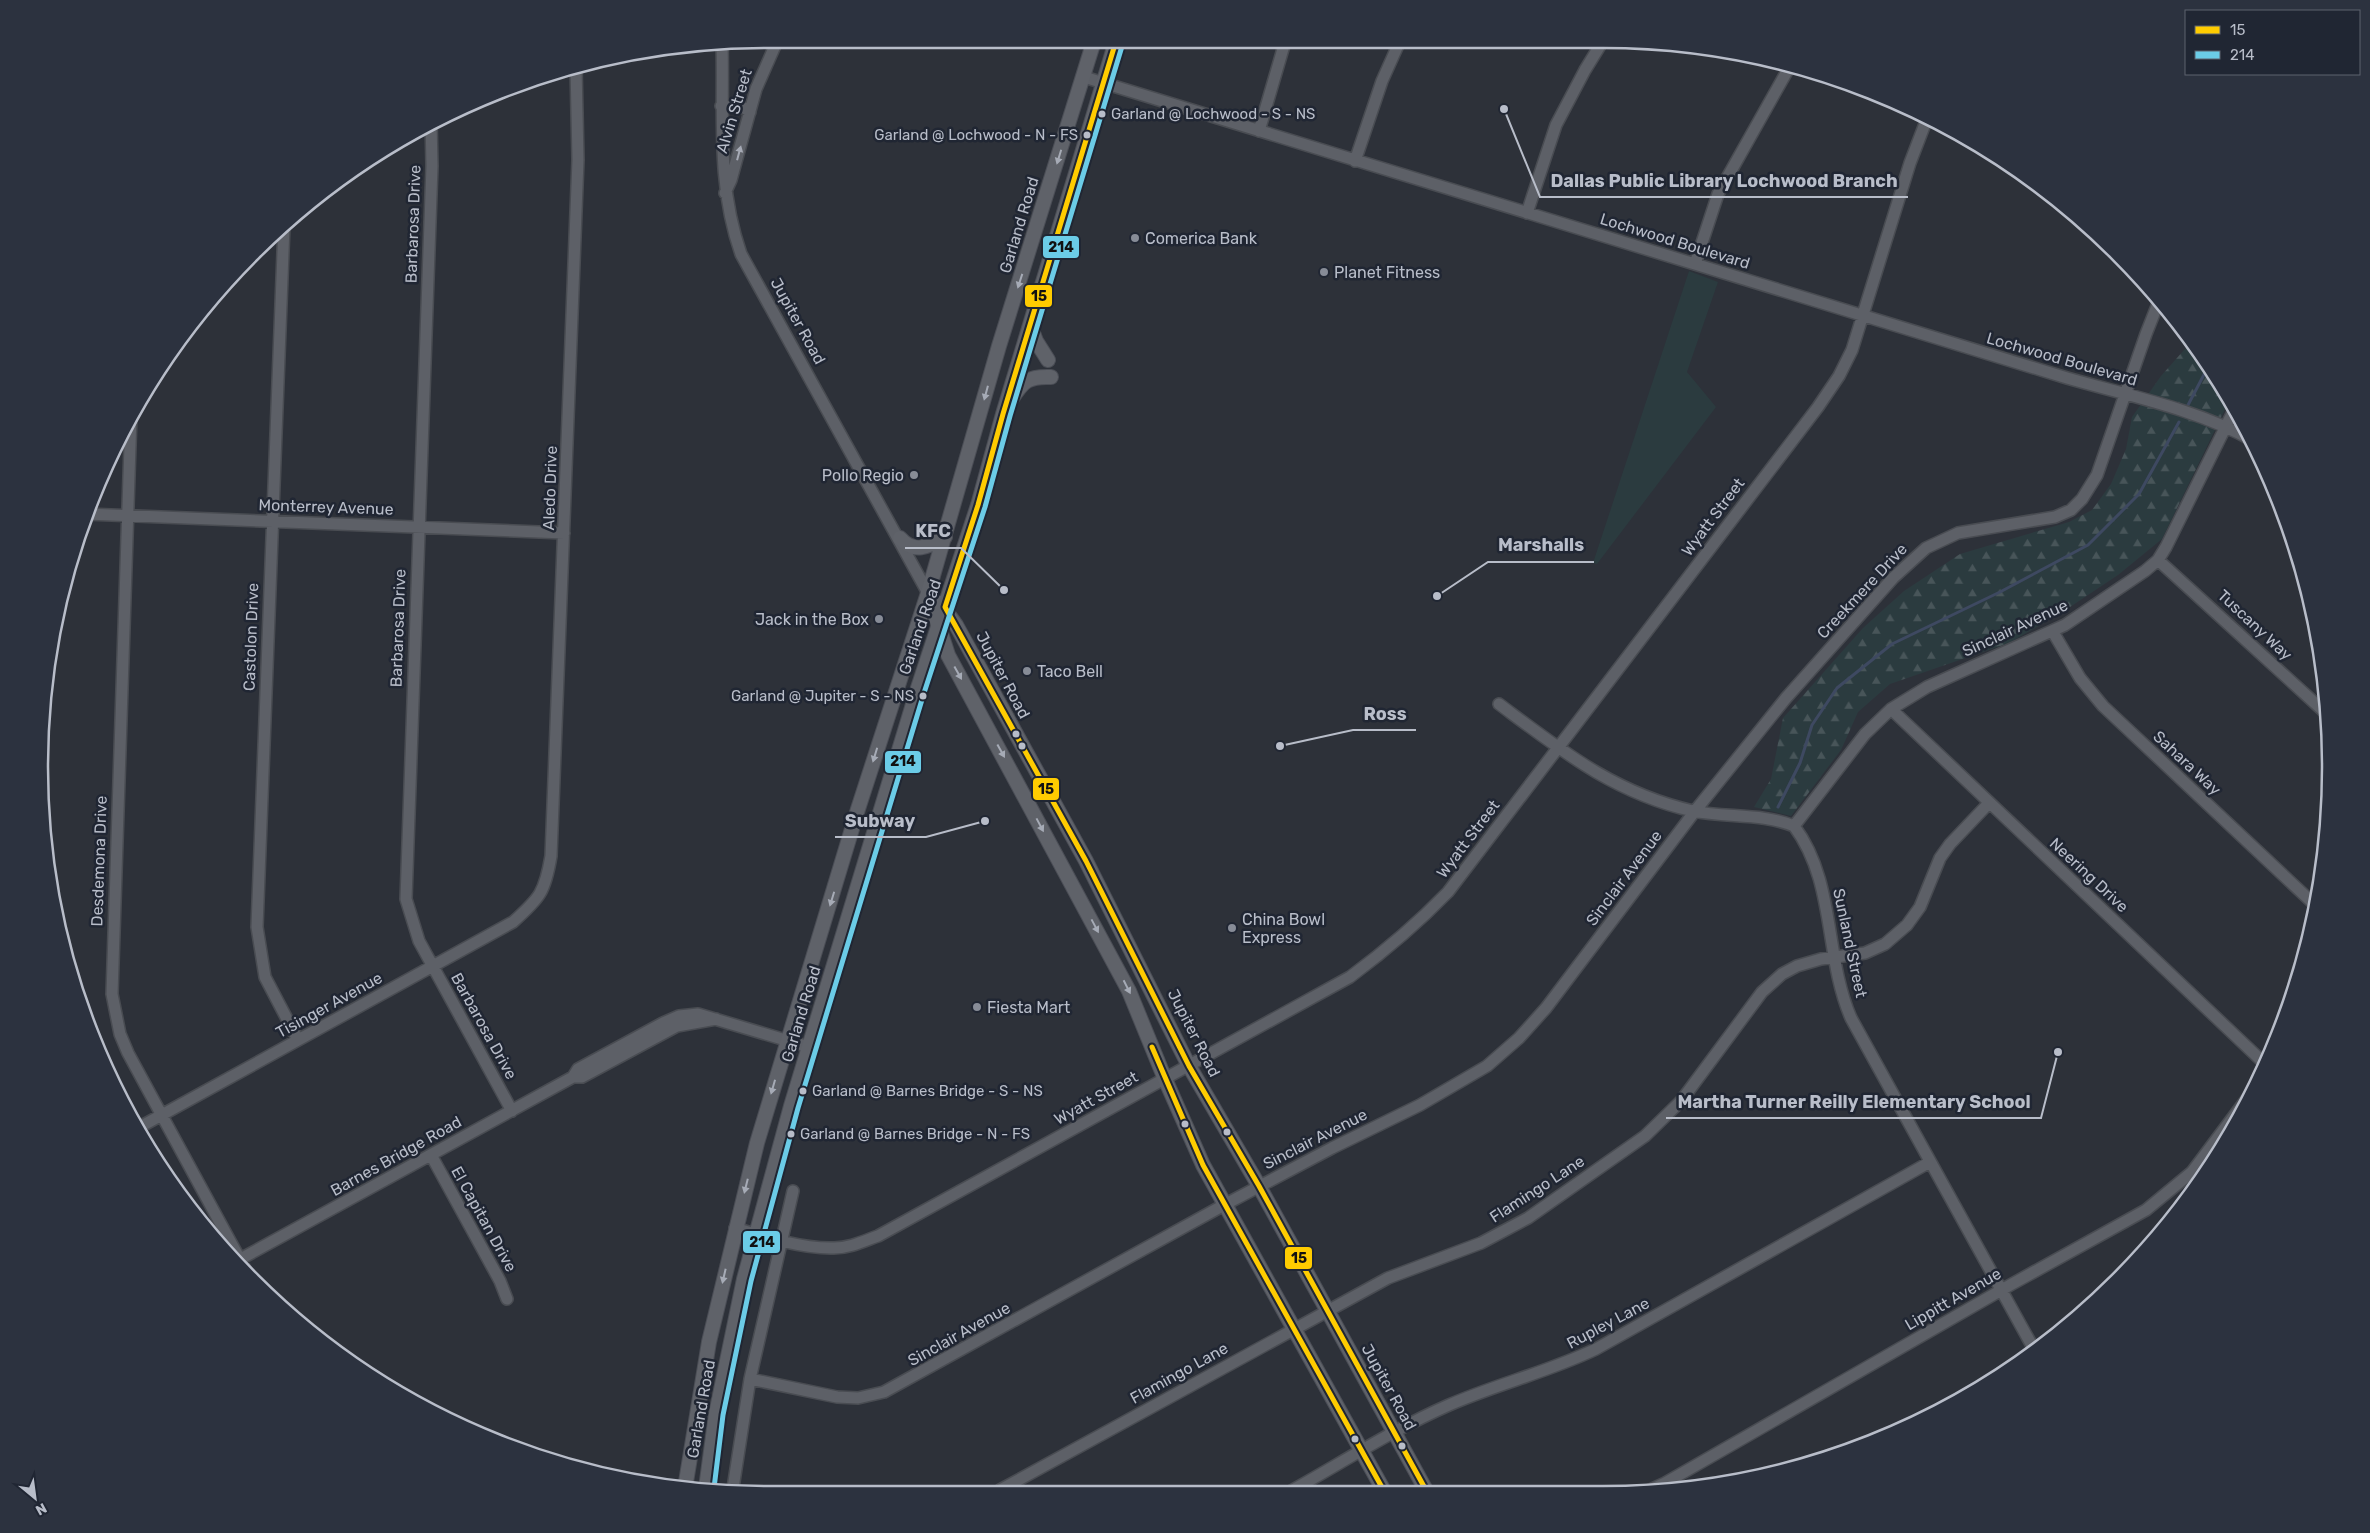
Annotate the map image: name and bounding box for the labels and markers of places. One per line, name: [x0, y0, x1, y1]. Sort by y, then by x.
place label: Garland @ Lochwood - S - NS: [1111, 105, 1315, 123]
marker: Garland @ Lochwood - S - NS: [1097, 109, 1107, 119]
place label: Garland @ Lochwood - N - FS: [874, 126, 1078, 144]
marker: Garland @ Lochwood - N - FS: [1082, 130, 1092, 140]
callout: Dallas Public Library Lochwood Branch: [1540, 164, 1908, 197]
place label: Comerica Bank: [1145, 229, 1258, 248]
marker: Comerica Bank: [1129, 232, 1141, 244]
place label: Planet Fitness: [1334, 263, 1440, 282]
marker: Planet Fitness: [1318, 266, 1330, 278]
place label: Pollo Regio: [822, 466, 904, 485]
marker: Pollo Regio: [908, 469, 920, 481]
callout: KFC: [905, 515, 961, 548]
callout: Marshalls: [1488, 529, 1594, 562]
place label: Jack in the Box: [755, 610, 869, 629]
marker: Jack in the Box: [873, 613, 885, 625]
place label: Taco Bell: [1037, 662, 1103, 681]
marker: Taco Bell: [1021, 665, 1033, 677]
place label: Garland @ Jupiter - S - NS: [731, 687, 914, 705]
marker: Garland @ Jupiter - S - NS: [918, 691, 928, 701]
callout: Ross: [1353, 697, 1416, 730]
unlabelled marker: [1011, 729, 1021, 739]
unlabelled marker: [1017, 741, 1027, 751]
callout: Subway: [835, 804, 926, 837]
place label: China Bowl Express: [1242, 910, 1325, 947]
marker: China Bowl Express: [1226, 922, 1238, 934]
place label: Fiesta Mart: [987, 998, 1070, 1017]
marker: Fiesta Mart: [971, 1001, 983, 1013]
place label: Garland @ Barnes Bridge - S - NS: [812, 1082, 1043, 1100]
callout: Martha Turner Reilly Elementary School: [1666, 1085, 2041, 1118]
marker: Garland @ Barnes Bridge - S - NS: [798, 1086, 808, 1096]
unlabelled marker: [1180, 1119, 1190, 1129]
place label: Garland @ Barnes Bridge - N - FS: [800, 1125, 1030, 1143]
unlabelled marker: [1222, 1127, 1232, 1137]
marker: Garland @ Barnes Bridge - N - FS: [786, 1129, 796, 1139]
unlabelled marker: [1350, 1434, 1360, 1444]
unlabelled marker: [1397, 1441, 1407, 1451]

